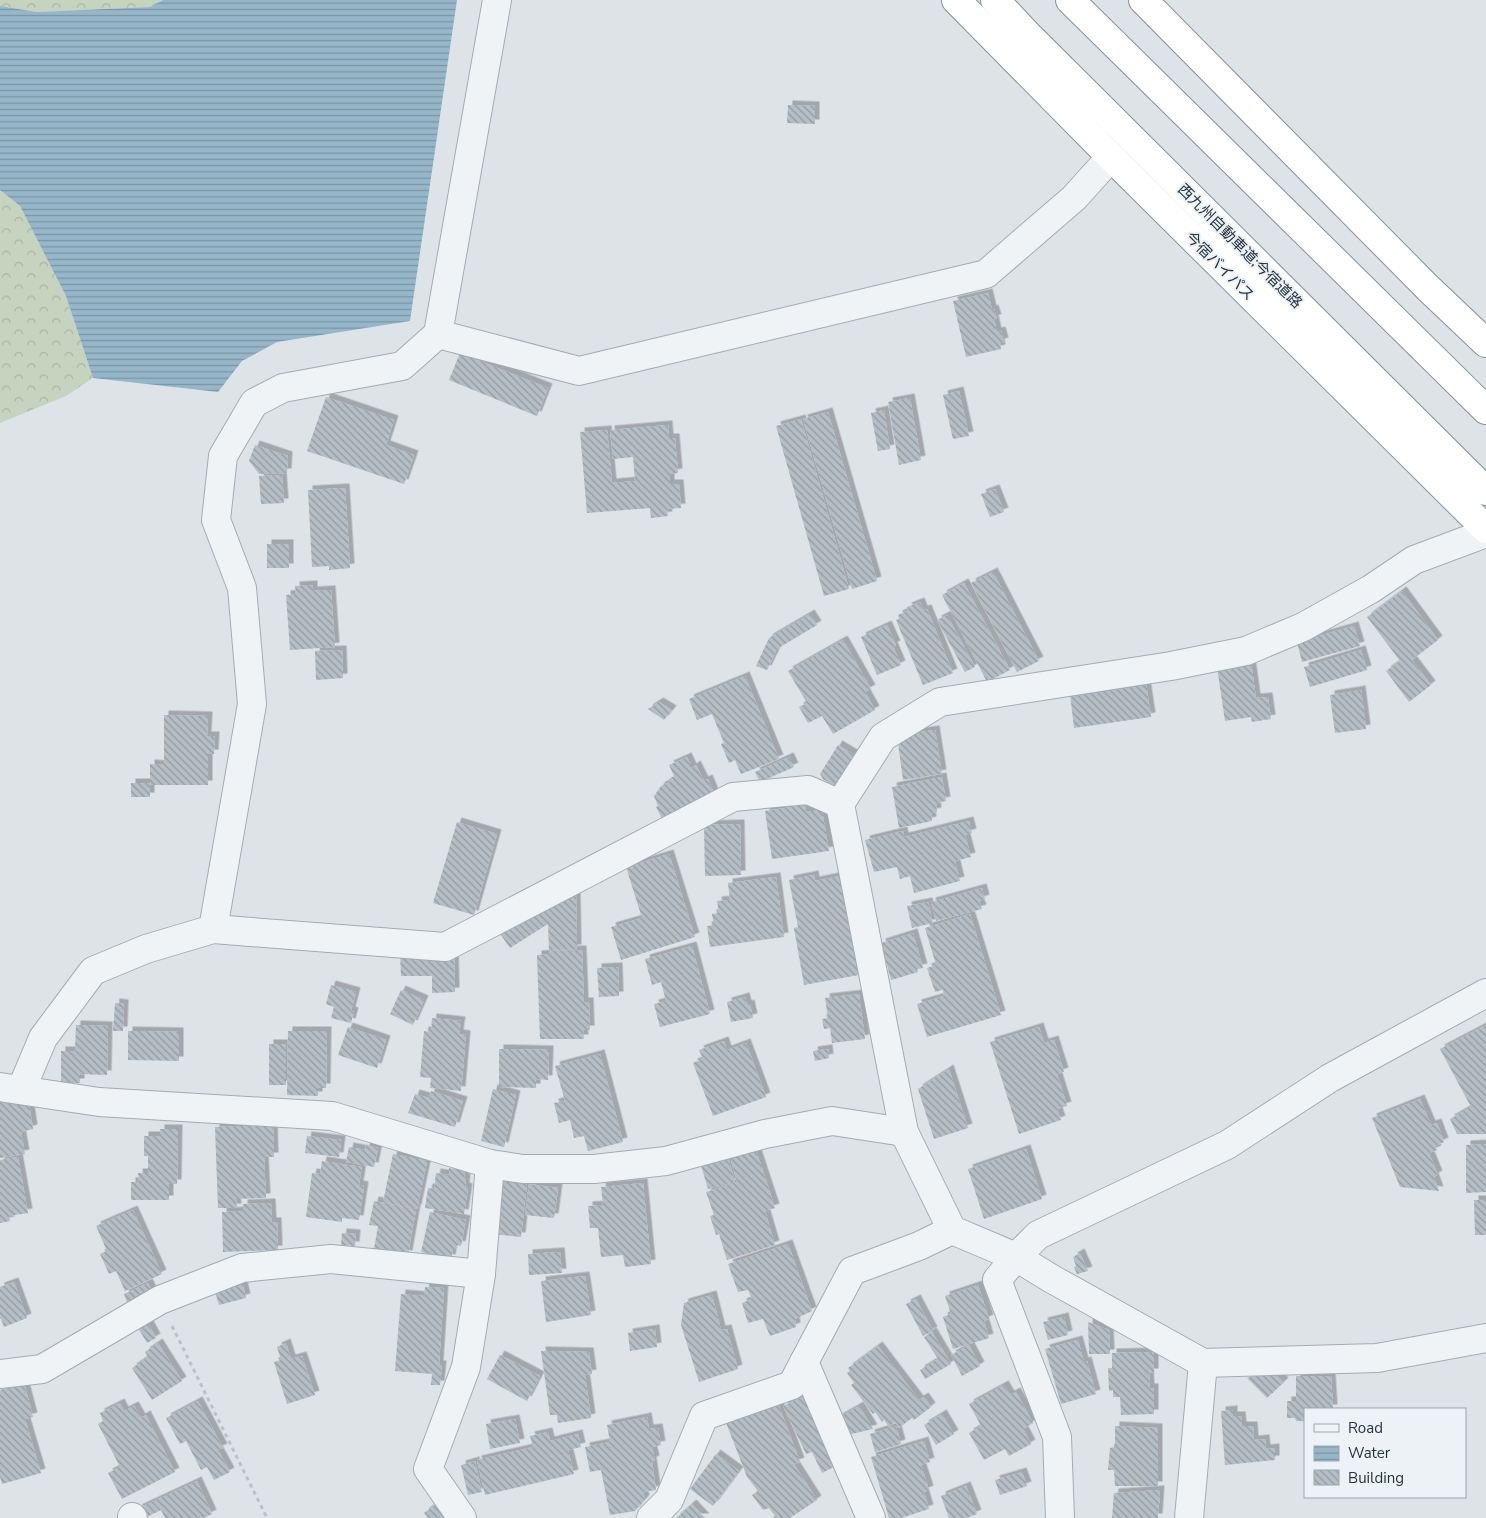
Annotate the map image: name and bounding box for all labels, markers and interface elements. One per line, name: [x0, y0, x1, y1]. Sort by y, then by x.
street label: 西九州自動車道;今宿道路: [1173, 179, 1307, 313]
street label: 今宿バイパス: [1181, 227, 1259, 305]
legend: [1304, 1408, 1466, 1498]
text: Road: [1348, 1418, 1383, 1438]
text: Water: [1348, 1443, 1391, 1463]
text: Building: [1348, 1468, 1404, 1488]

